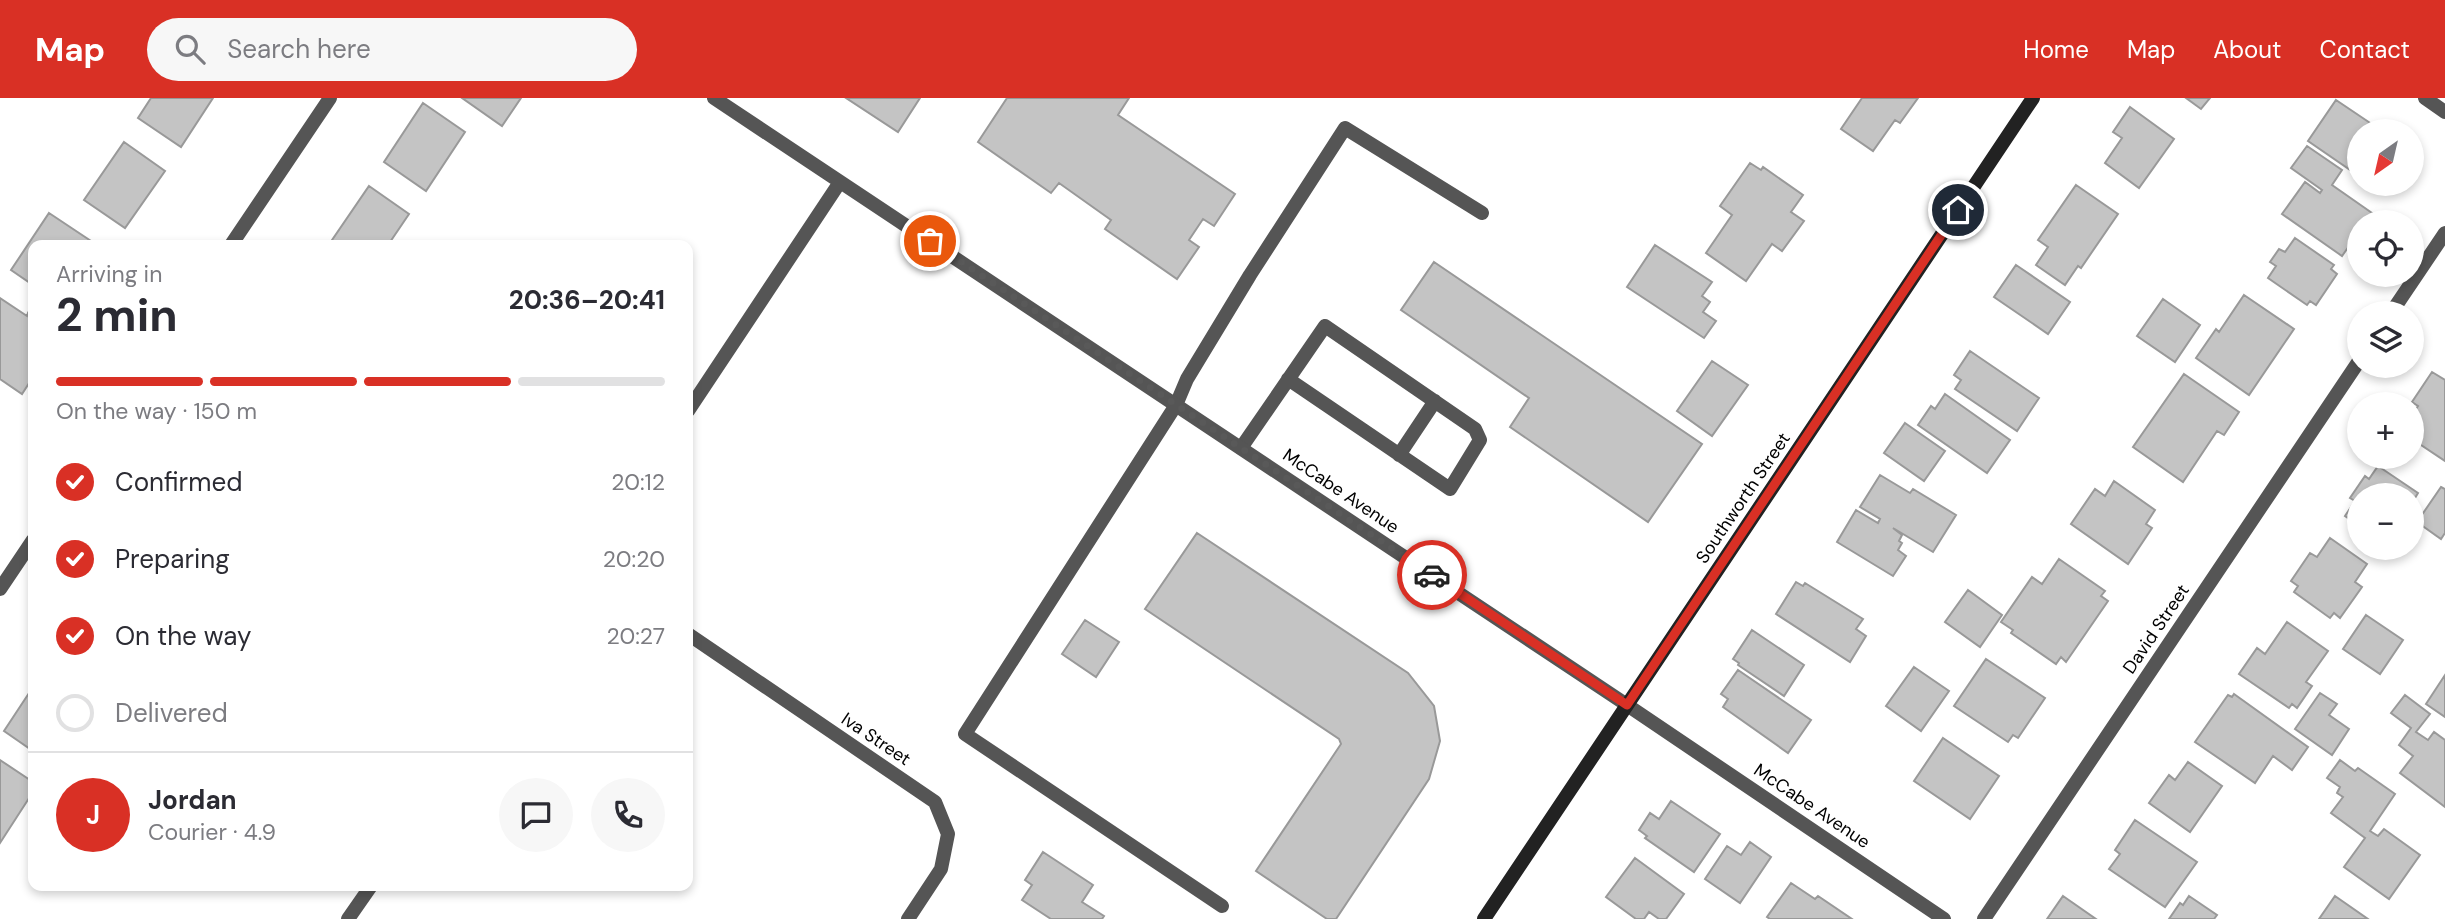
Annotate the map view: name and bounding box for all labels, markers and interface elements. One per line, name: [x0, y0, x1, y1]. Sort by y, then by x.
search box: [147, 18, 637, 81]
text: Map: [35, 28, 105, 71]
icon: search: [171, 30, 209, 68]
text: Search here: [227, 32, 371, 66]
text: Home: [2023, 34, 2089, 65]
text: Map: [2127, 34, 2175, 65]
text: About: [2213, 34, 2282, 65]
text: Contact: [2320, 34, 2410, 65]
north arrow: [2347, 119, 2424, 196]
map controls: [2347, 119, 2424, 560]
pin: [1928, 180, 1988, 240]
icon: home: [1939, 191, 1977, 229]
button: locate: [2347, 210, 2424, 287]
pin: [900, 211, 960, 271]
icon: bag: [911, 222, 949, 260]
text: Arriving in: [56, 259, 162, 289]
text: 20:36–20:41: [509, 283, 665, 317]
text: 2 min: [56, 285, 178, 345]
button: layers: [2347, 301, 2424, 378]
button: +: [2347, 392, 2424, 469]
text: On the way · 150 m: [56, 396, 257, 426]
street label: Southworth Street: [1690, 428, 1796, 568]
street label: McCabe Avenue: [1278, 443, 1404, 539]
icon: check: [56, 463, 94, 501]
text: Confirmed: [115, 465, 242, 499]
text: 20:12: [611, 467, 665, 497]
button: −: [2347, 483, 2424, 560]
icon: check: [56, 540, 94, 578]
courier: [1397, 540, 1467, 610]
text: Preparing: [115, 542, 230, 576]
text: 20:20: [603, 544, 665, 574]
icon: car: [1413, 556, 1451, 594]
street label: David Street: [2117, 580, 2195, 678]
icon: check: [56, 617, 94, 655]
text: On the way: [115, 619, 251, 653]
text: 20:27: [606, 621, 665, 651]
text: Delivered: [115, 696, 228, 730]
street label: Iva Street: [837, 707, 915, 771]
street label: McCabe Avenue: [1749, 758, 1875, 854]
button: chat: [499, 778, 573, 852]
button: phone: [591, 778, 665, 852]
text: Jordan: [148, 783, 237, 817]
text: J: [86, 798, 100, 832]
text: Courier · 4.9: [148, 817, 276, 847]

